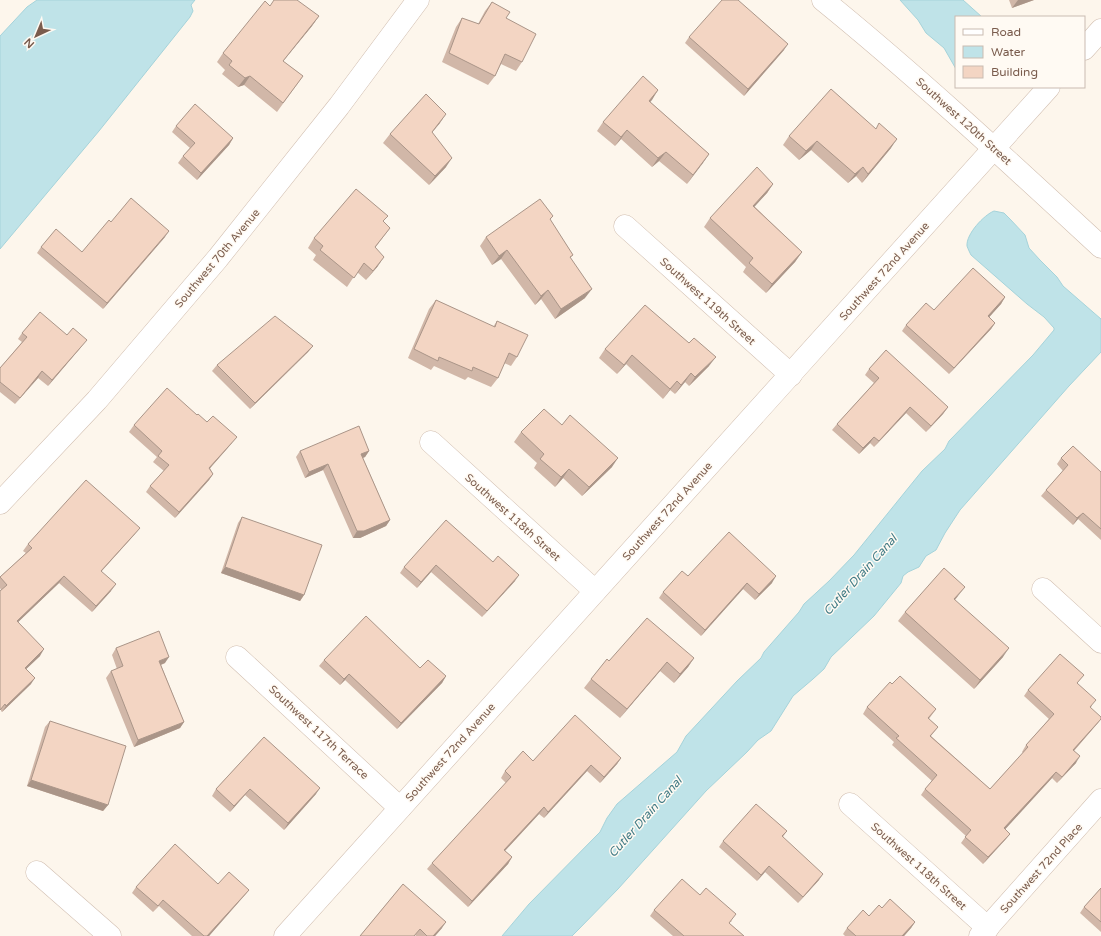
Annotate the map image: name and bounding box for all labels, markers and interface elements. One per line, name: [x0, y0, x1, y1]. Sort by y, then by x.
north arrow: [16, 16, 56, 56]
legend: [955, 16, 1085, 88]
text: Road: [991, 25, 1021, 39]
text: N: [22, 35, 37, 51]
text: Water: [991, 45, 1026, 59]
text: Building: [991, 65, 1038, 79]
street label: Southwest 120th Street: [913, 75, 1014, 168]
street label: Southwest 70th Avenue: [172, 206, 263, 310]
street label: Southwest 72nd Avenue: [837, 219, 932, 323]
street label: Southwest 119th Street: [657, 255, 758, 348]
street label: Southwest 72nd Avenue: [620, 459, 715, 563]
street label: Southwest 118th Street: [462, 471, 563, 564]
water label: Cutler Drain Canal: [820, 530, 901, 618]
street label: Southwest 117th Terrace: [266, 683, 371, 782]
street label: Southwest 72nd Avenue: [403, 700, 498, 804]
water label: Cutler Drain Canal: [605, 772, 686, 860]
street label: Southwest 118th Street: [868, 820, 969, 913]
street label: Southwest 72nd Place: [997, 821, 1085, 916]

